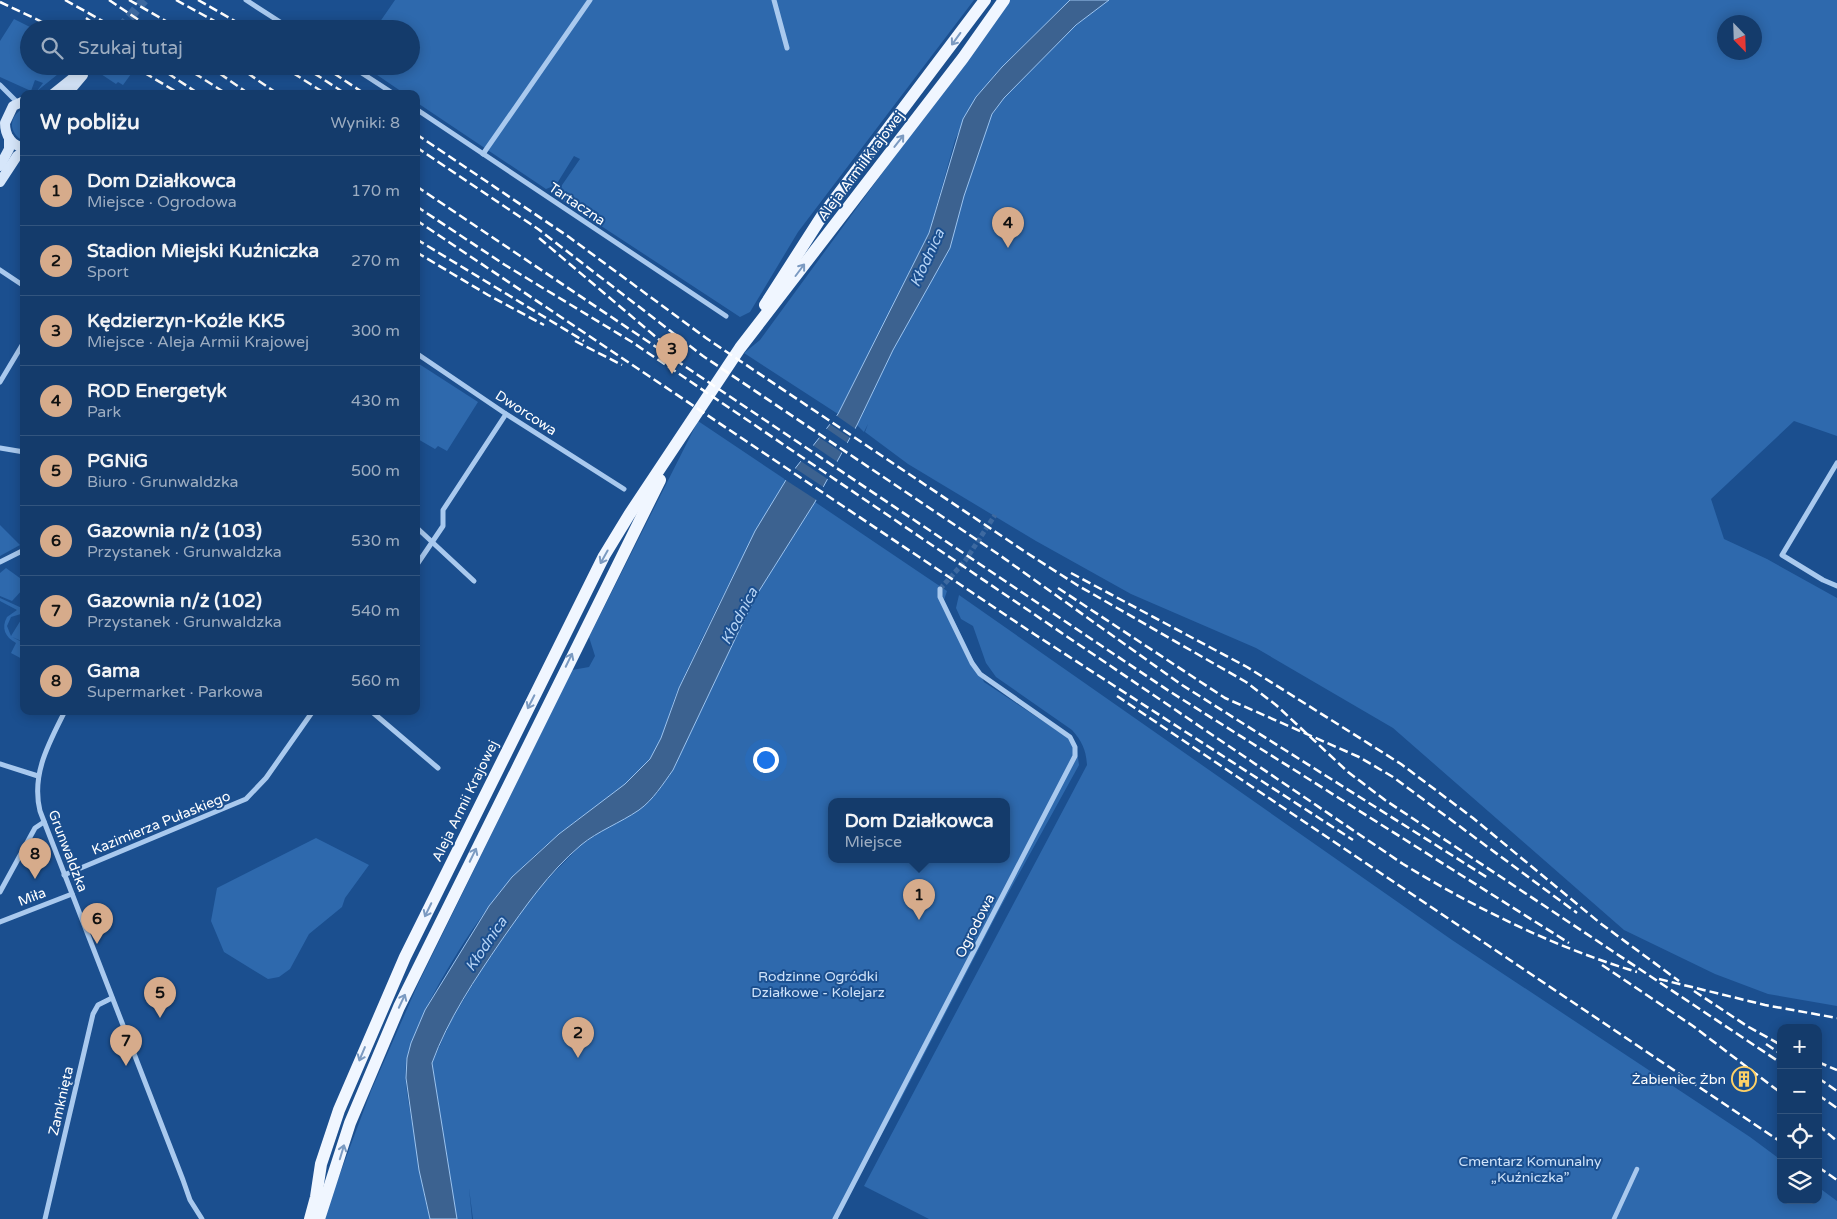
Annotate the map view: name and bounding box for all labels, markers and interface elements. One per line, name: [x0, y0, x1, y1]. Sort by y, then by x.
north arrow: [1717, 15, 1762, 60]
search box: [20, 20, 420, 75]
one-way arrow: [951, 32, 961, 46]
icon: search: [38, 34, 66, 62]
text: Szukaj tutaj: [78, 37, 183, 59]
street label: Aleja Armii Krajowej: [814, 108, 908, 224]
text: W pobliżu: [40, 110, 140, 135]
text: Wyniki: 8: [331, 113, 400, 133]
one-way arrow: [894, 135, 905, 148]
text: Dom Działkowca: [87, 170, 236, 192]
street label: Tartaczna: [545, 179, 609, 229]
text: 1: [51, 181, 61, 201]
text: 170 m: [351, 181, 400, 201]
text: Miejsce · Ogrodowa: [87, 192, 237, 212]
pin: 4: [992, 207, 1024, 248]
water label: Kłodnica: [906, 226, 948, 290]
text: Stadion Miejski Kuźniczka: [87, 240, 319, 262]
text: 2: [51, 251, 61, 271]
text: 270 m: [351, 251, 400, 271]
text: Sport: [87, 262, 129, 282]
one-way arrow: [795, 264, 806, 277]
text: Kędzierzyn-Koźle KK5: [87, 310, 285, 332]
text: 3: [51, 321, 61, 341]
text: 300 m: [351, 321, 400, 341]
text: Miejsce · Aleja Armii Krajowej: [87, 332, 309, 352]
pin: 3: [656, 333, 688, 374]
text: ROD Energetyk: [87, 380, 227, 402]
street label: Dworcowa: [492, 387, 560, 439]
text: 4: [51, 391, 61, 411]
text: 430 m: [351, 391, 400, 411]
text: Park: [87, 402, 121, 422]
text: PGNiG: [87, 450, 148, 472]
text: 5: [51, 461, 61, 481]
text: 500 m: [351, 461, 400, 481]
text: Biuro · Grunwaldzka: [87, 472, 239, 492]
text: Gazownia n/ż (103): [87, 520, 262, 542]
text: 6: [51, 531, 61, 551]
text: 530 m: [351, 531, 400, 551]
text: Przystanek · Grunwaldzka: [87, 542, 282, 562]
one-way arrow: [599, 549, 609, 563]
water label: Kłodnica: [717, 584, 762, 648]
text: Gazownia n/ż (102): [87, 590, 262, 612]
text: 7: [51, 601, 61, 621]
text: 540 m: [351, 601, 400, 621]
text: Przystanek · Grunwaldzka: [87, 612, 282, 632]
one-way arrow: [565, 653, 574, 668]
text: Gama: [87, 660, 140, 682]
text: 8: [51, 671, 61, 691]
text: 560 m: [351, 671, 400, 691]
text: Supermarket · Parkowa: [87, 682, 263, 702]
one-way arrow: [526, 694, 536, 709]
street label: Aleja Armii Krajowej: [428, 737, 502, 865]
your location: [753, 747, 779, 773]
street label: Kazimierza Pułaskiego: [89, 787, 233, 859]
popup: [828, 798, 1010, 863]
street label: Grunwaldzka: [45, 808, 91, 894]
text: Dom Działkowca: [844, 810, 994, 832]
text: Miejsce: [844, 832, 902, 852]
pin: 8: [19, 838, 51, 879]
one-way arrow: [469, 848, 478, 863]
pin: 1: [903, 879, 935, 920]
street label: Miła: [16, 884, 48, 910]
street label: Ogrodowa: [952, 891, 998, 961]
one-way arrow: [423, 902, 432, 917]
pin: 6: [81, 903, 113, 944]
water label: Kłodnica: [461, 913, 511, 975]
park label: Rodzinne Ogródki Działkowe - Kolejarz: [751, 968, 885, 1001]
pin: 5: [144, 977, 176, 1018]
one-way arrow: [398, 994, 407, 1009]
pin: 2: [562, 1017, 594, 1058]
map controls: [1777, 1024, 1822, 1204]
button: +: [1777, 1024, 1822, 1069]
pin: 7: [110, 1025, 142, 1066]
one-way arrow: [356, 1046, 366, 1061]
street label: Zamknięta: [45, 1065, 77, 1137]
building icon: Żabieniec Żbn: [1731, 1066, 1757, 1092]
button: −: [1777, 1069, 1822, 1114]
place label: Żabieniec Żbn: [1632, 1071, 1726, 1088]
button: locate: [1777, 1114, 1822, 1159]
one-way arrow: [337, 1144, 347, 1160]
park label: Cmentarz Komunalny „Kuźniczka”: [1459, 1153, 1602, 1186]
button: layers: [1777, 1159, 1822, 1204]

